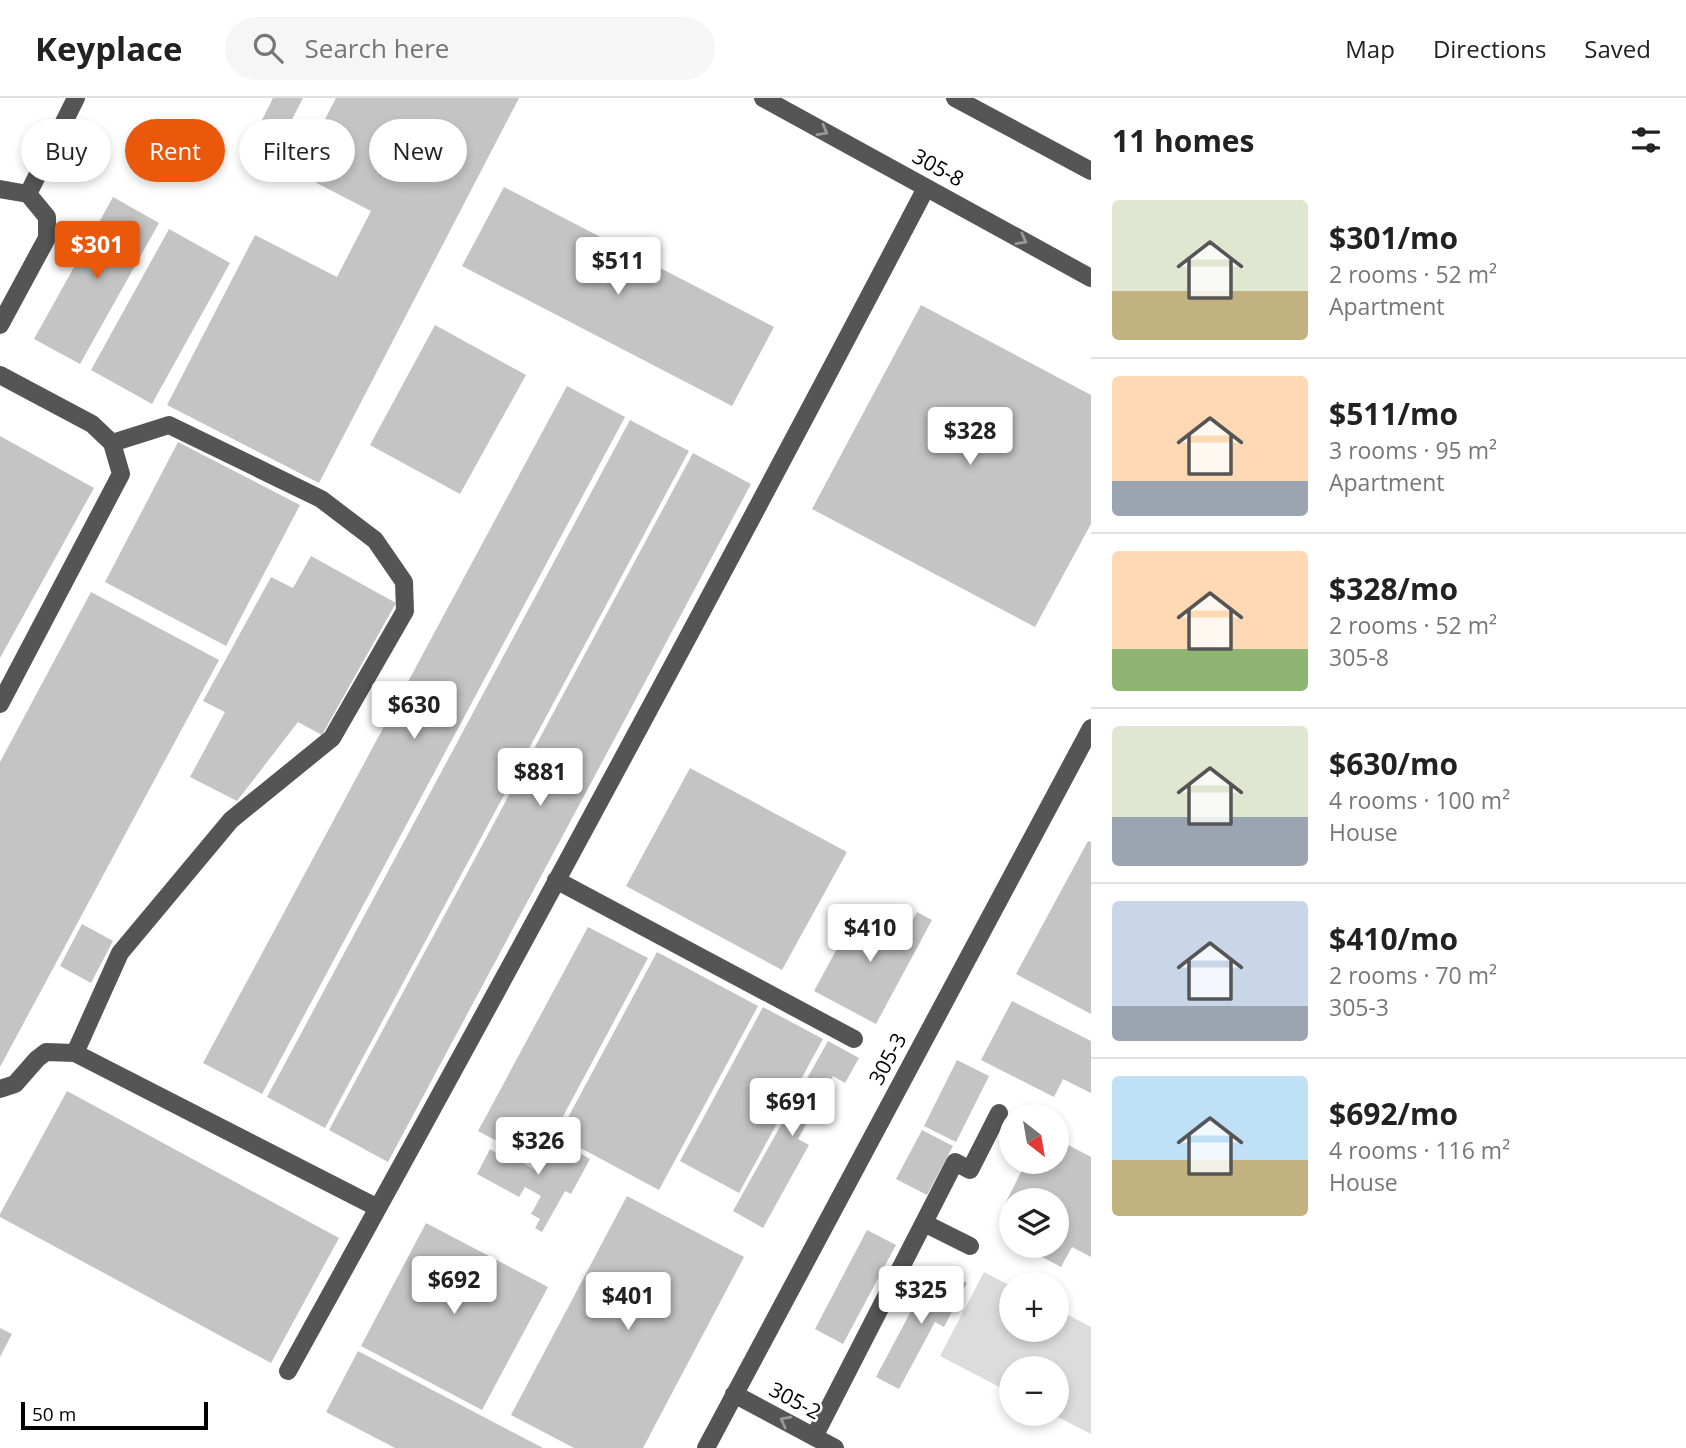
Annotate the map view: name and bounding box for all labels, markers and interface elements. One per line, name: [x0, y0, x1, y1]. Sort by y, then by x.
search box: [225, 17, 715, 80]
text: Keyplace: [35, 26, 183, 71]
icon: search: [249, 29, 287, 67]
text: Search here: [305, 30, 449, 66]
text: Map: [1345, 32, 1395, 65]
text: Directions: [1433, 32, 1546, 65]
text: Saved: [1584, 32, 1651, 65]
chip: Buy: [21, 119, 111, 182]
chip: Rent: [125, 119, 225, 182]
chip: Filters: [239, 119, 355, 182]
chip: New: [369, 119, 467, 182]
text: 11 homes: [1112, 120, 1255, 161]
icon: filters: [1627, 121, 1665, 159]
one-way arrow: [815, 123, 828, 136]
street label: 305-8: [908, 142, 969, 193]
text: $301/mo: [1329, 217, 1458, 258]
pin: $301: [56, 222, 138, 281]
text: $301: [71, 228, 123, 260]
icon: home: [1168, 228, 1252, 312]
one-way arrow: [1015, 232, 1027, 246]
pin: $511: [577, 238, 659, 297]
text: $511: [592, 244, 644, 276]
text: 2 rooms · 52 m²: [1329, 258, 1497, 290]
text: Apartment: [1329, 290, 1445, 322]
text: $511/mo: [1329, 393, 1458, 434]
icon: home: [1168, 404, 1252, 488]
pin: $328: [929, 408, 1011, 467]
text: $328: [944, 414, 996, 446]
text: 3 rooms · 95 m²: [1329, 434, 1497, 466]
text: Apartment: [1329, 466, 1445, 498]
text: $328/mo: [1329, 568, 1458, 609]
icon: home: [1168, 579, 1252, 663]
text: 2 rooms · 52 m²: [1329, 609, 1497, 641]
text: 305-8: [1329, 641, 1389, 673]
pin: $630: [373, 682, 455, 741]
text: $630: [388, 688, 440, 720]
text: $630/mo: [1329, 743, 1458, 784]
pin: $881: [499, 748, 581, 808]
icon: home: [1168, 754, 1252, 838]
text: $881: [514, 755, 566, 787]
text: 4 rooms · 100 m²: [1329, 784, 1510, 816]
text: House: [1329, 816, 1398, 848]
pin: $410: [829, 904, 911, 964]
text: $410: [844, 911, 896, 943]
text: $410/mo: [1329, 918, 1458, 959]
icon: home: [1168, 929, 1252, 1013]
text: 2 rooms · 70 m²: [1329, 959, 1497, 991]
text: 305-3: [1329, 991, 1389, 1023]
street label: 305-3: [862, 1028, 912, 1089]
pin: $691: [751, 1079, 833, 1138]
text: $691: [766, 1085, 818, 1117]
text: $692/mo: [1329, 1093, 1458, 1134]
north arrow: [999, 1104, 1069, 1174]
map controls: [999, 1104, 1069, 1426]
icon: home: [1168, 1104, 1252, 1188]
pin: $326: [497, 1118, 579, 1177]
text: $326: [512, 1124, 564, 1156]
text: 4 rooms · 116 m²: [1329, 1134, 1510, 1166]
text: House: [1329, 1166, 1398, 1198]
button: layers: [999, 1188, 1069, 1258]
pin: $692: [413, 1256, 495, 1316]
text: $692: [428, 1263, 480, 1295]
pin: $325: [880, 1266, 962, 1326]
pin: $401: [587, 1272, 669, 1332]
button: +: [999, 1272, 1069, 1342]
text: $325: [895, 1273, 947, 1305]
text: $401: [602, 1279, 654, 1311]
button: −: [999, 1356, 1069, 1426]
street label: 305-2: [765, 1375, 826, 1425]
scale bar: [21, 1399, 208, 1431]
text: 50 m: [32, 1401, 76, 1427]
one-way arrow: [779, 1416, 792, 1429]

